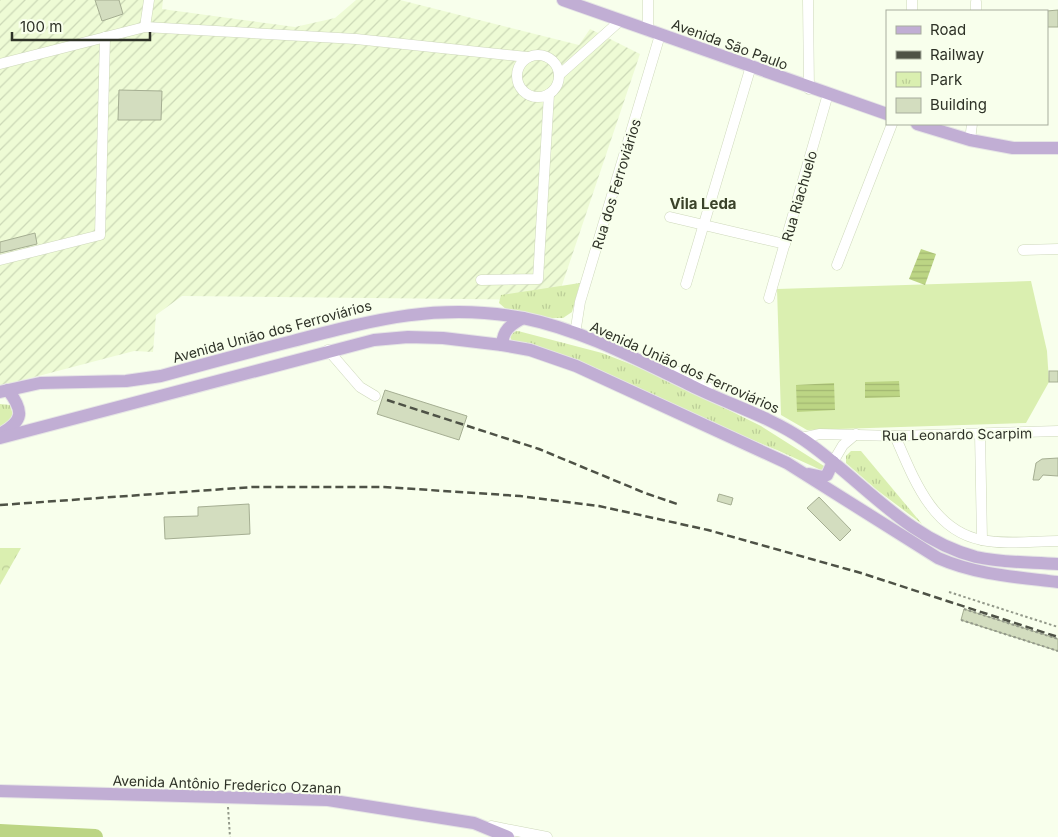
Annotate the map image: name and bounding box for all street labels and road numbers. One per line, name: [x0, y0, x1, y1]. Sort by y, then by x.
street label: Avenida São Paulo: [670, 15, 790, 73]
street label: Rua dos Ferroviários: [588, 117, 644, 251]
street label: Rua Riachuelo: [778, 149, 820, 243]
street label: Avenida União dos Ferroviários: [171, 296, 373, 366]
street label: Avenida União dos Ferroviários: [588, 317, 782, 417]
street label: Rua Leonardo Scarpim: [882, 424, 1032, 444]
street label: Avenida Antônio Frederico Ozanan: [112, 772, 342, 796]

